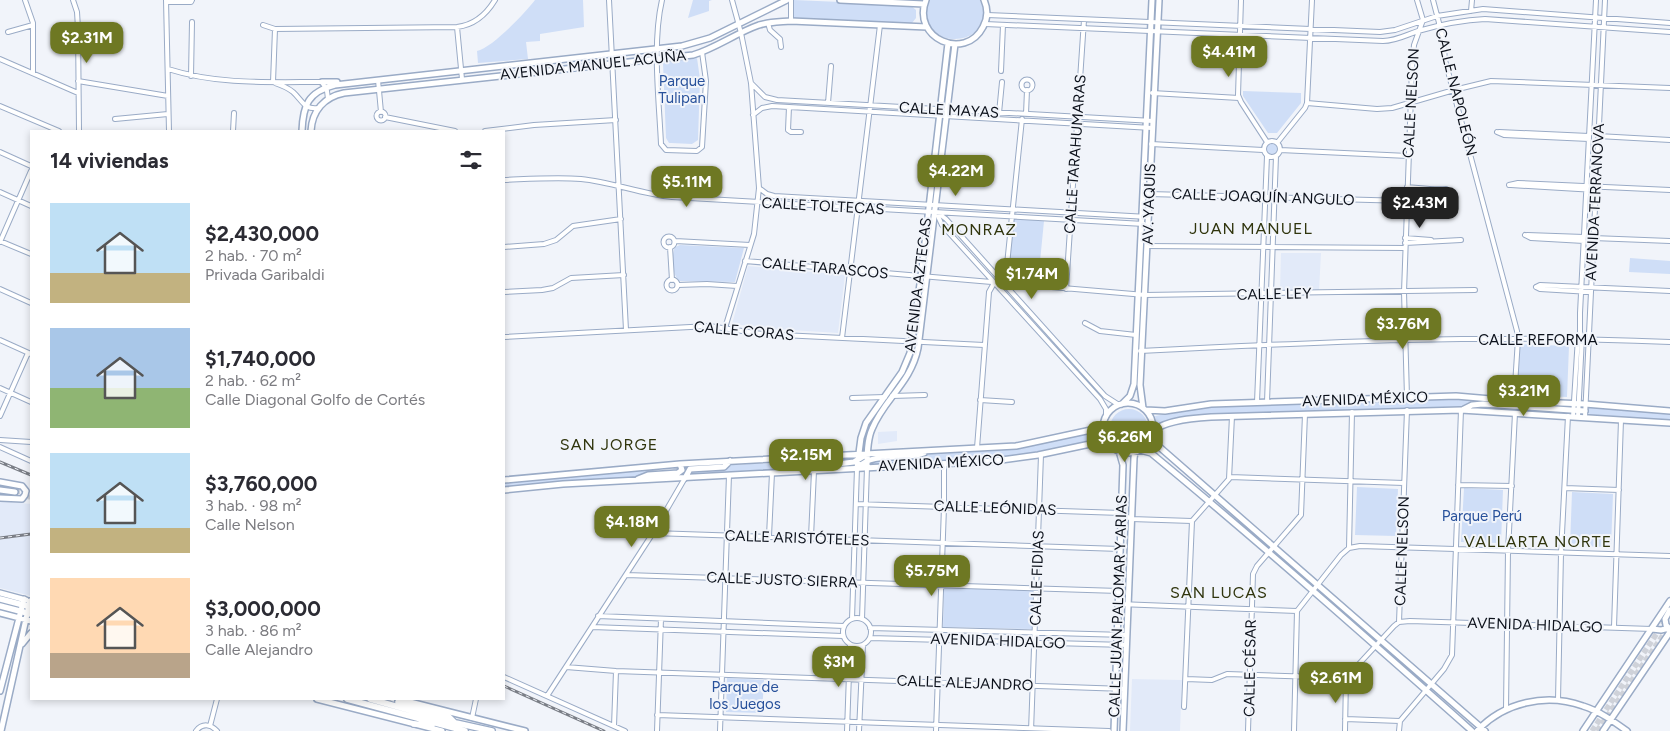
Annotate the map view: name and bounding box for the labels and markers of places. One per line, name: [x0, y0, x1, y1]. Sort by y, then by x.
pin: $2.31M: [46, 22, 128, 64]
pin: $4.41M: [1188, 36, 1270, 78]
pin: $4.22M: [915, 154, 997, 197]
pin: $5.11M: [646, 166, 728, 208]
pin: $2.43M: [1379, 186, 1461, 229]
pin: $1.74M: [991, 258, 1073, 300]
pin: $3.76M: [1362, 308, 1444, 350]
pin: $3.21M: [1483, 374, 1565, 417]
pin: $6.26M: [1084, 420, 1166, 463]
pin: $2.15M: [765, 438, 847, 481]
pin: $4.18M: [591, 506, 673, 548]
pin: $5.75M: [891, 554, 973, 597]
pin: $3M: [815, 646, 863, 688]
pin: $2.61M: [1295, 662, 1377, 704]

